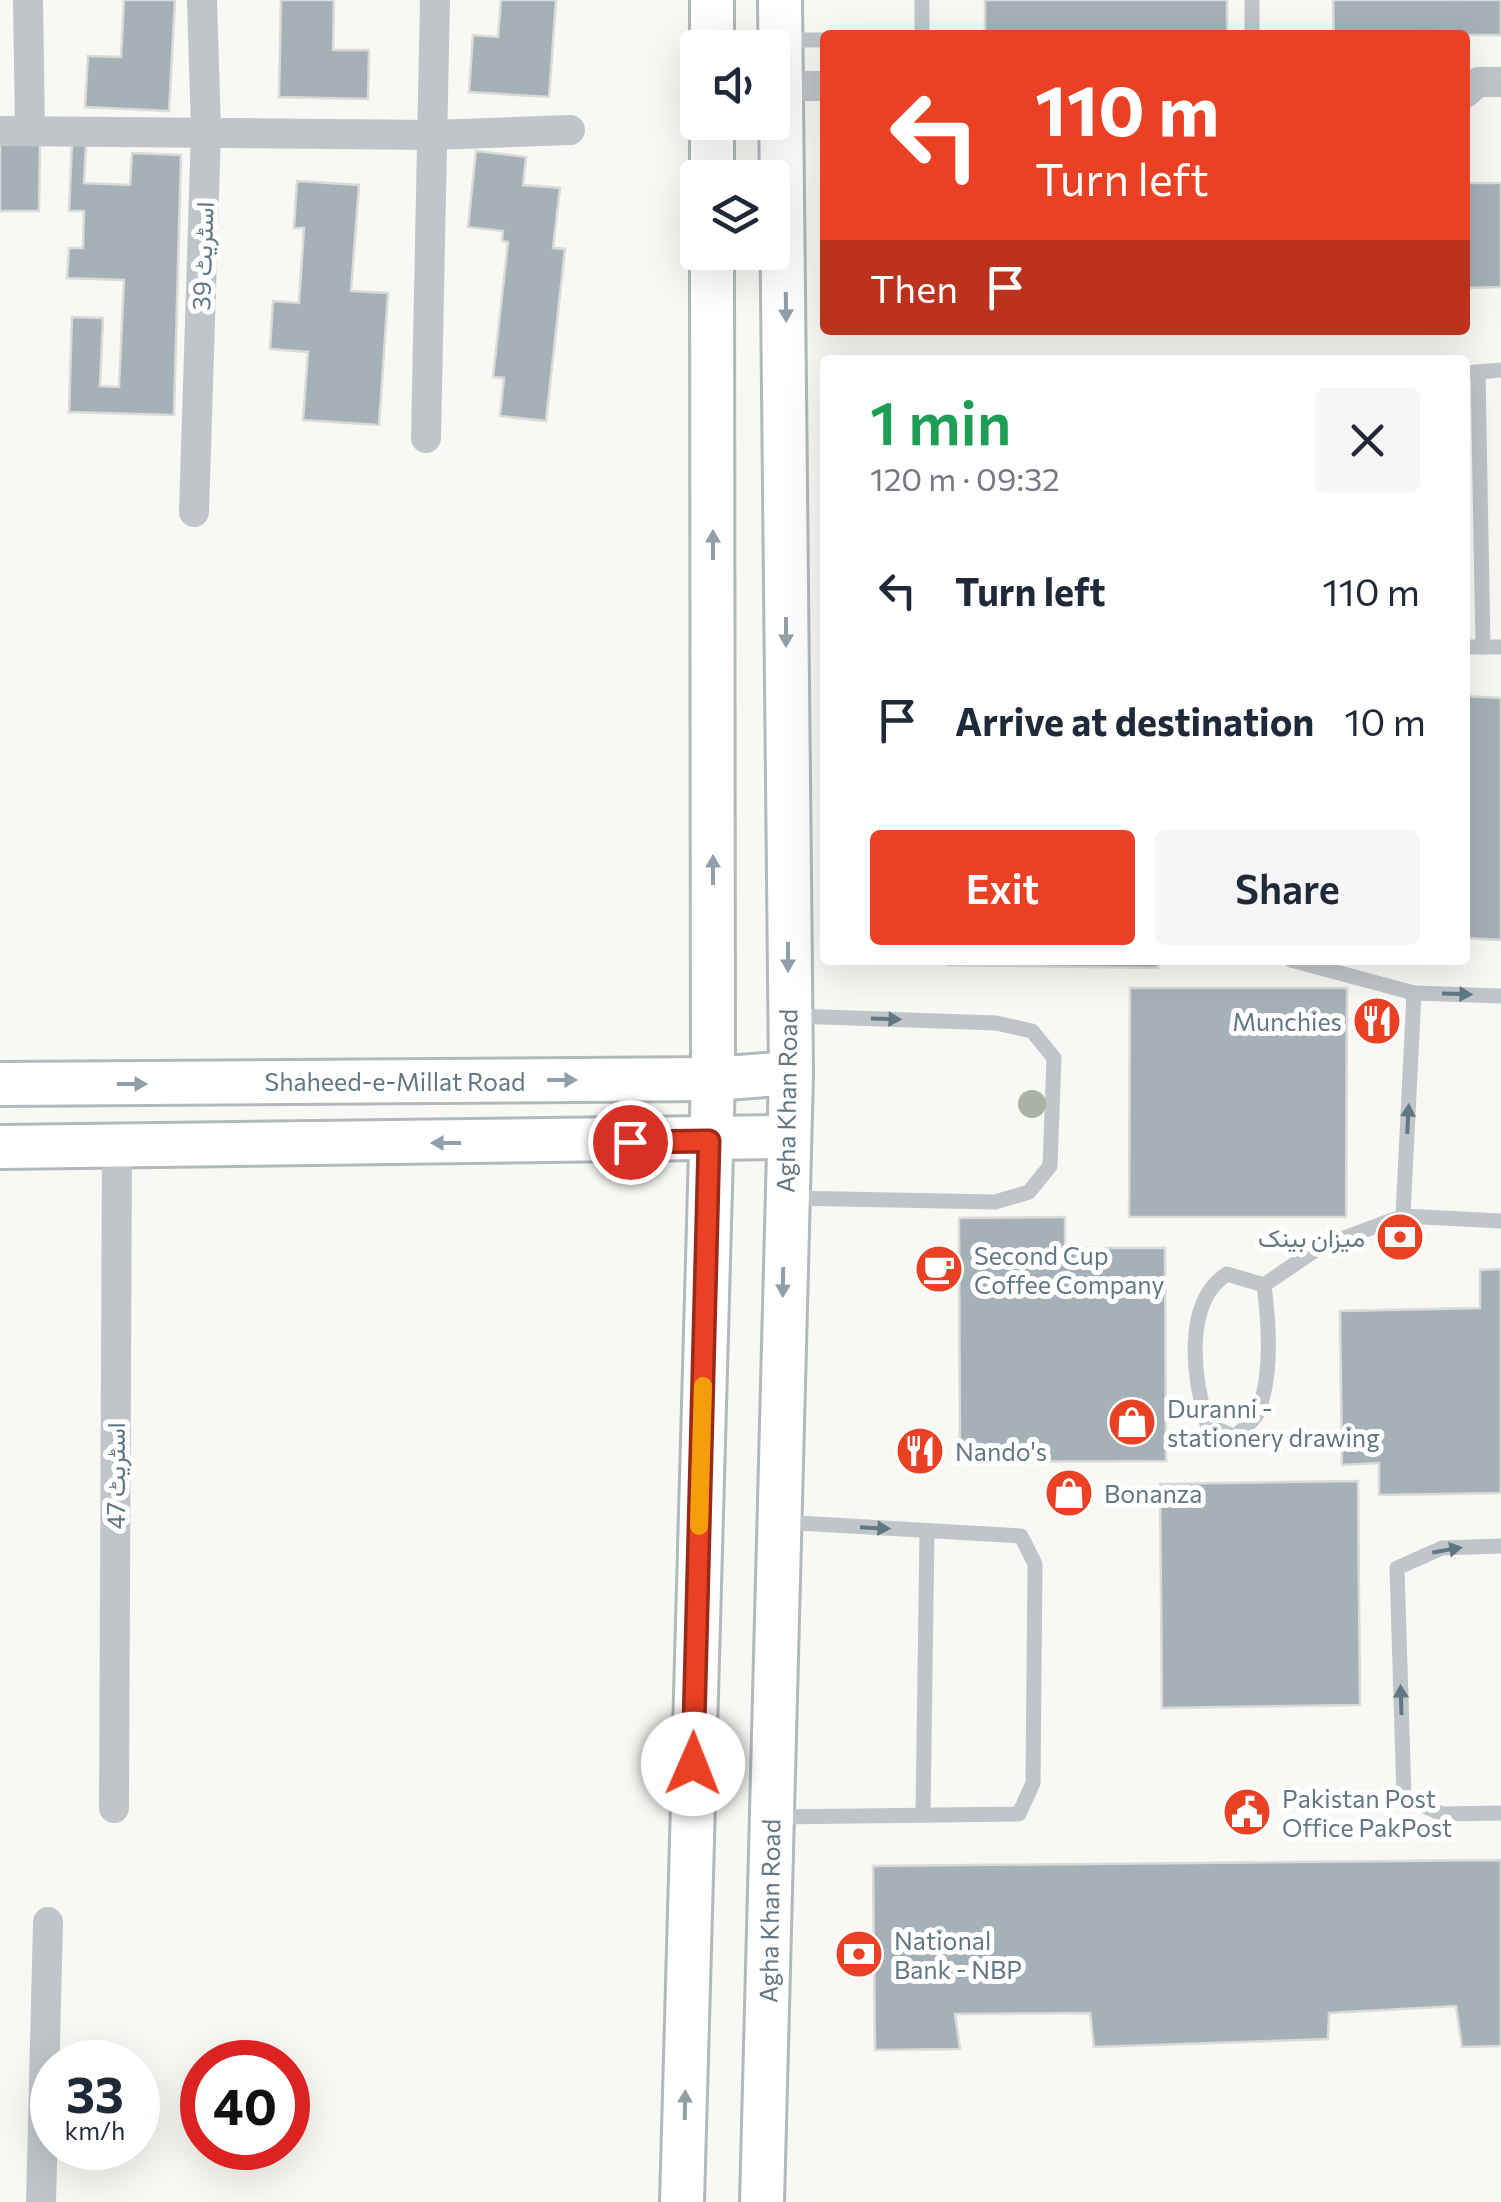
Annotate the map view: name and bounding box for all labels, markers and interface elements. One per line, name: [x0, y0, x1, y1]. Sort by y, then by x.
map controls: [680, 30, 790, 270]
button: sound: [680, 30, 790, 140]
text: 110 m: [1035, 65, 1219, 150]
icon: left: [870, 70, 1000, 200]
text: Turn left: [1035, 150, 1209, 205]
button: layers: [680, 160, 790, 270]
street label: اسٹریٹ 39: [185, 201, 221, 311]
icon: arrive: [978, 260, 1033, 315]
text: Then: [870, 264, 958, 311]
one-way arrow: [778, 292, 794, 324]
text: 1 min: [870, 384, 1011, 457]
button: close: [1315, 388, 1420, 493]
text: 120 m · 09:32: [870, 458, 1060, 498]
one-way arrow: [705, 528, 721, 560]
icon: left: [870, 563, 925, 618]
text: Turn left: [955, 567, 1106, 614]
text: 110 m: [1322, 567, 1420, 614]
one-way arrow: [778, 617, 794, 649]
icon: arrive: [870, 693, 925, 748]
text: Arrive at destination: [955, 697, 1314, 744]
text: 10 m: [1344, 697, 1426, 744]
button: Exit: [870, 830, 1135, 945]
button: Share: [1155, 830, 1420, 945]
one-way arrow: [705, 853, 721, 885]
one-way arrow: [780, 942, 796, 974]
one-way arrow: [1442, 987, 1474, 1003]
restaurant icon: Munchies: [1351, 995, 1403, 1047]
place label: Munchies: [1232, 1006, 1342, 1036]
street label: Agha Khan Road: [769, 1009, 803, 1193]
one-way arrow: [870, 1012, 902, 1028]
street label: Shaheed-e-Millat Road: [264, 1066, 526, 1096]
one-way arrow: [547, 1072, 579, 1088]
one-way arrow: [117, 1075, 149, 1091]
pin: [588, 1100, 673, 1185]
one-way arrow: [1400, 1102, 1416, 1134]
icon: arrive: [603, 1115, 658, 1170]
one-way arrow: [430, 1135, 462, 1151]
bank icon: میزان بینک: [1374, 1211, 1426, 1263]
place label: میزان بینک: [1258, 1222, 1365, 1254]
place label: Second Cup Coffee Company: [974, 1240, 1164, 1299]
cafe icon: Second Cup Coffee Company: [913, 1243, 965, 1295]
one-way arrow: [774, 1267, 790, 1299]
place label: Duranni - stationery drawing: [1167, 1393, 1380, 1452]
shop icon: Duranni - stationery drawing: [1106, 1396, 1158, 1448]
street label: اسٹریٹ 47: [100, 1422, 132, 1530]
restaurant icon: Nando's: [894, 1425, 946, 1477]
place label: Nando's: [955, 1436, 1047, 1466]
shop icon: Bonanza: [1043, 1467, 1095, 1519]
place label: Bonanza: [1104, 1478, 1202, 1508]
one-way arrow: [859, 1520, 891, 1536]
one-way arrow: [1432, 1542, 1463, 1557]
one-way arrow: [1392, 1683, 1408, 1715]
position arrow: [641, 1712, 745, 1816]
place label: Pakistan Post Office PakPost: [1282, 1783, 1452, 1842]
public building icon: Pakistan Post Office PakPost: [1221, 1786, 1273, 1838]
street label: Agha Khan Road: [752, 1819, 786, 2003]
place label: National Bank - NBP: [894, 1925, 1022, 1984]
bank icon: National Bank - NBP: [833, 1928, 885, 1980]
speed limit sign: 40: [180, 2040, 310, 2170]
text: 33: [66, 2062, 124, 2123]
one-way arrow: [677, 2088, 693, 2120]
text: km/h: [65, 2115, 125, 2145]

